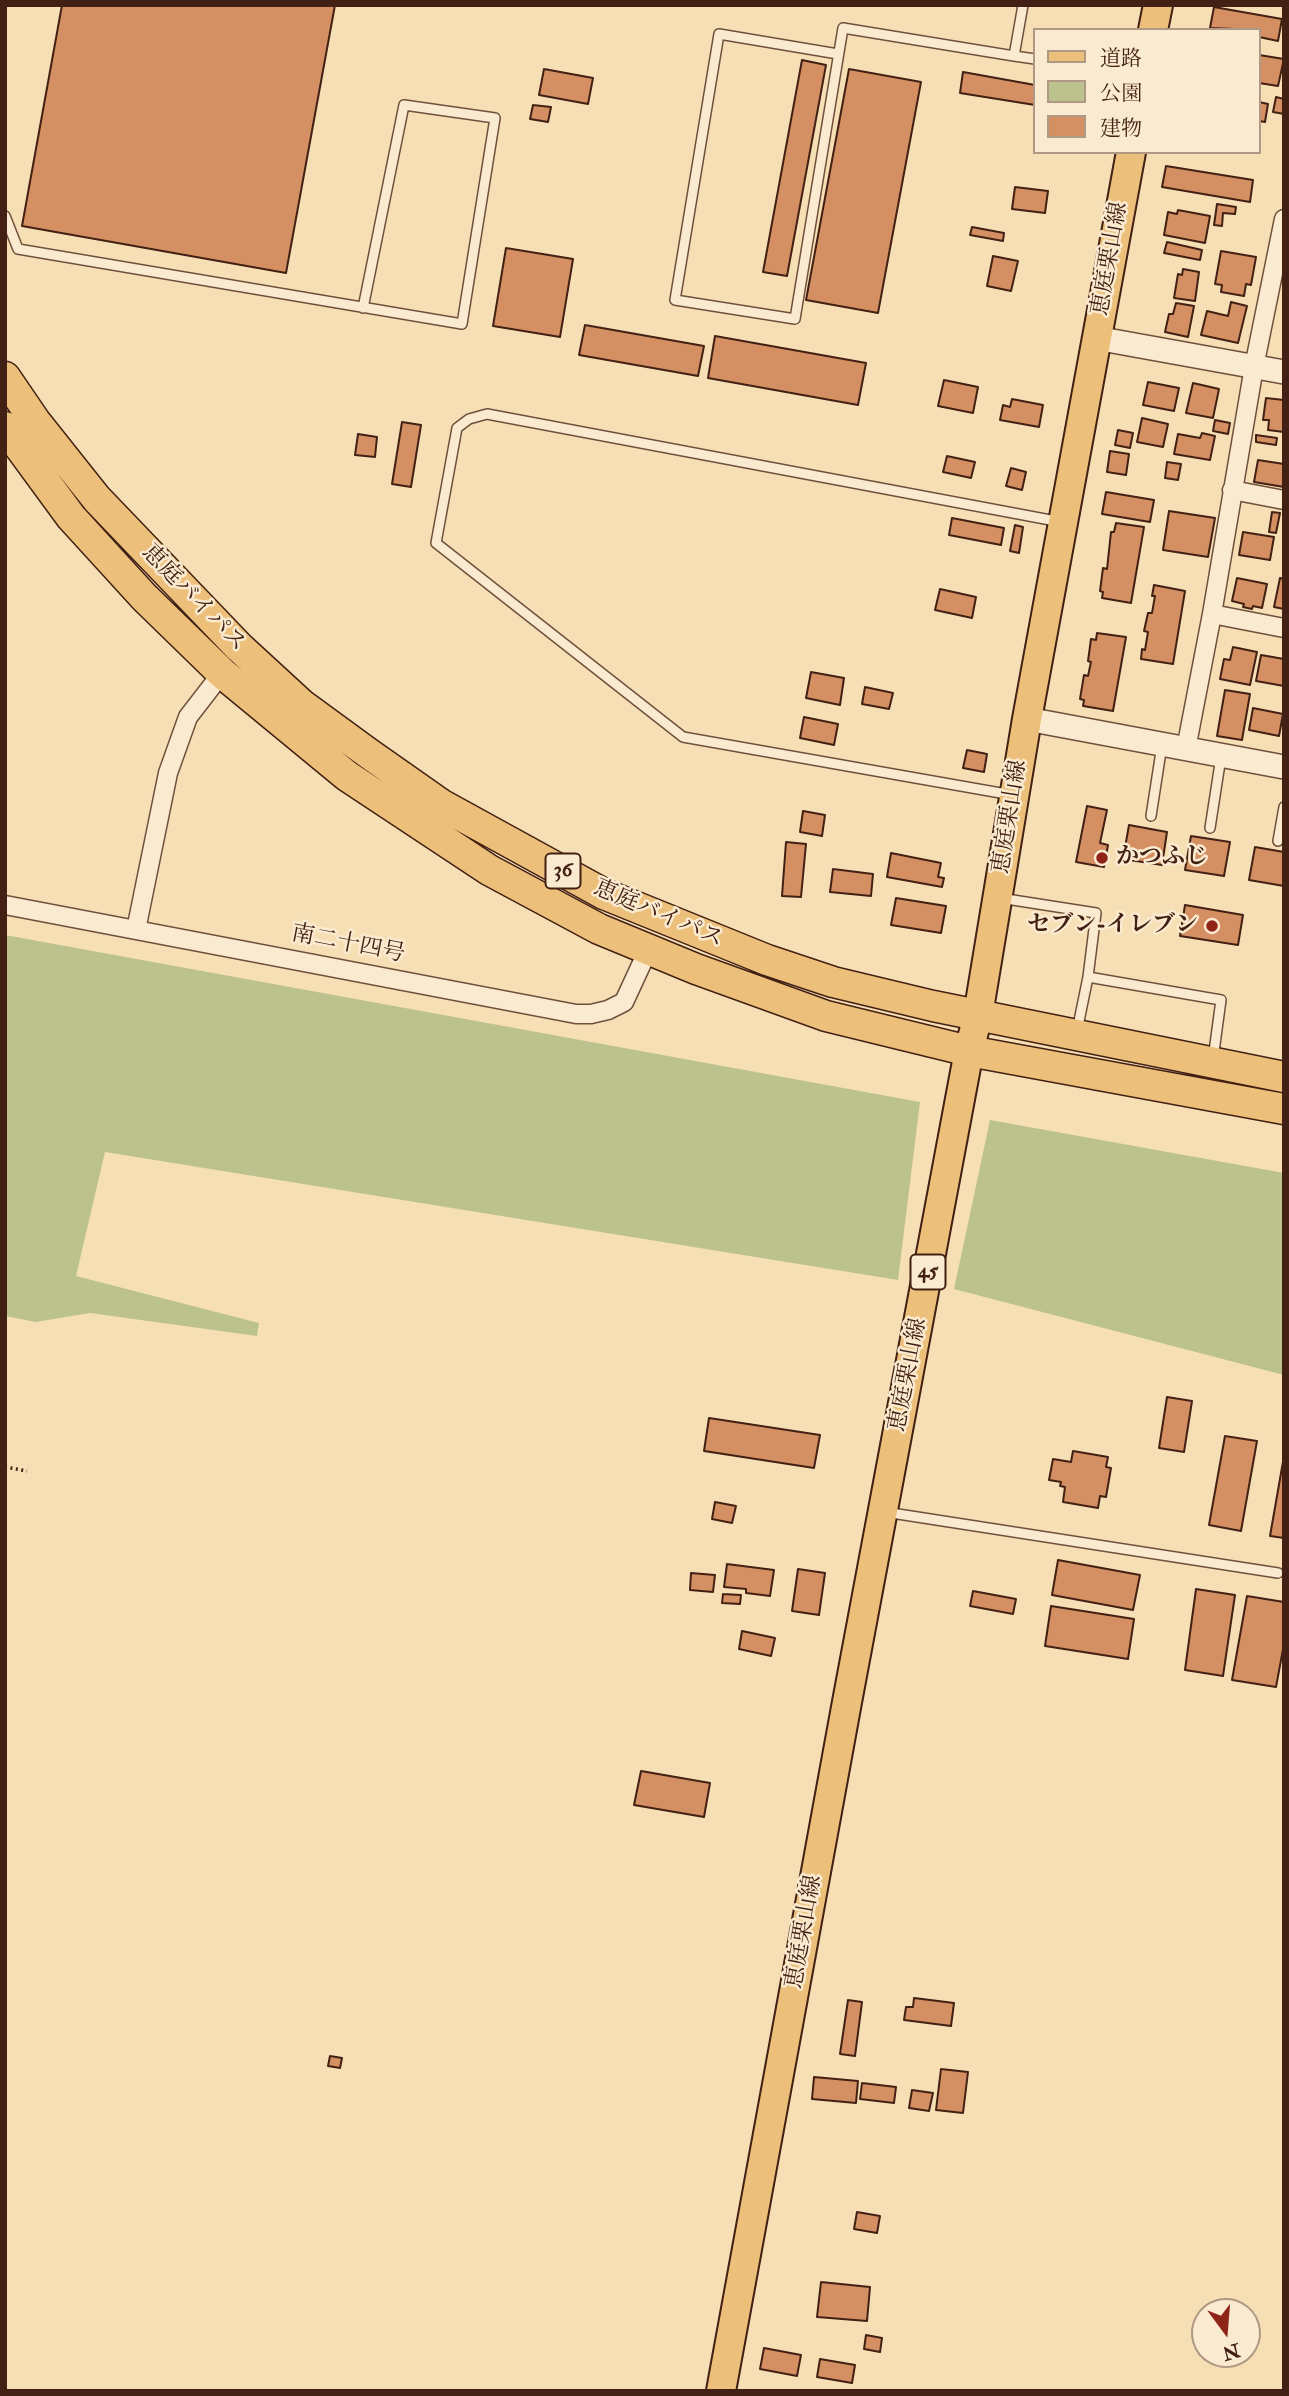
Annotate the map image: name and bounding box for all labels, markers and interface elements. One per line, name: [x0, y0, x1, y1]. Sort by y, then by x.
legend: [1034, 28, 1261, 154]
text: 道路: [1100, 45, 1142, 72]
text: 公園: [1100, 80, 1142, 107]
text: 建物: [1100, 115, 1142, 142]
street label: 恵庭栗山線: [1087, 200, 1135, 318]
street label: 恵庭バイパス: [135, 540, 251, 658]
street label: 恵庭栗山線: [988, 758, 1034, 876]
place label: かつふじ: [1116, 844, 1208, 872]
marker: かつふじ: [1094, 850, 1110, 866]
road number: 36: [546, 854, 580, 888]
street label: 恵庭バイパス: [589, 875, 727, 955]
place label: セブン-イレブン: [1027, 912, 1198, 940]
marker: セブン-イレブン: [1204, 918, 1220, 934]
street label: 南二十四号: [289, 920, 407, 970]
road number: 45: [911, 1254, 946, 1290]
street label: 恵庭栗山線: [884, 1316, 934, 1434]
street label: 恵庭栗山線: [781, 1873, 829, 1991]
north arrow: [1191, 2298, 1261, 2368]
text: N: [1220, 2337, 1243, 2365]

